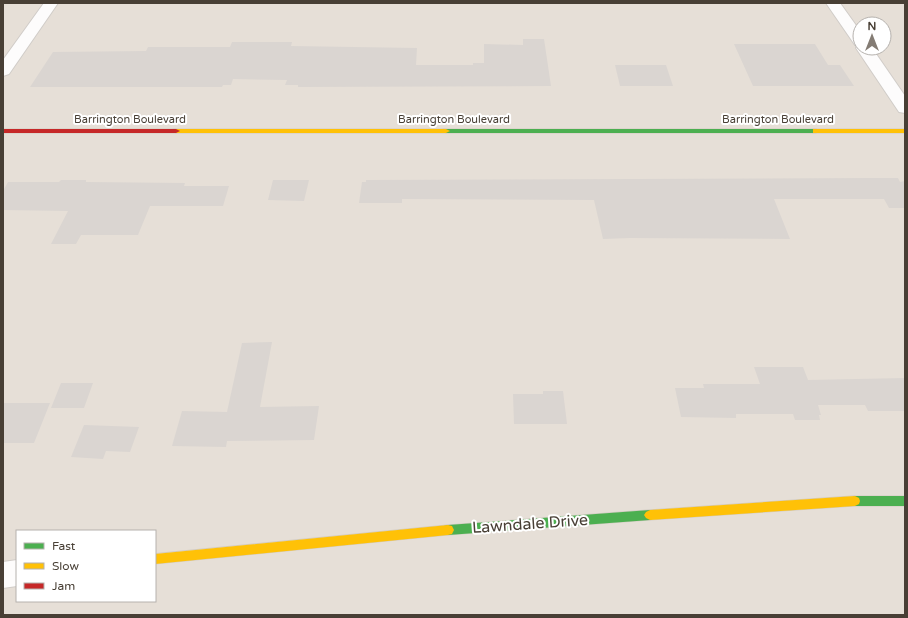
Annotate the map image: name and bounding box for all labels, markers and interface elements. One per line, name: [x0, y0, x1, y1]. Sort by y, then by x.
north arrow: [852, 16, 892, 56]
text: N: [868, 20, 876, 33]
street label: Barrington Boulevard: [74, 113, 186, 126]
street label: Barrington Boulevard: [398, 113, 510, 126]
street label: Barrington Boulevard: [722, 113, 834, 126]
street label: Lawndale Drive: [471, 510, 589, 538]
legend: [16, 530, 156, 602]
text: Fast: [52, 539, 76, 553]
text: Slow: [52, 559, 79, 573]
text: Jam: [52, 579, 75, 593]

